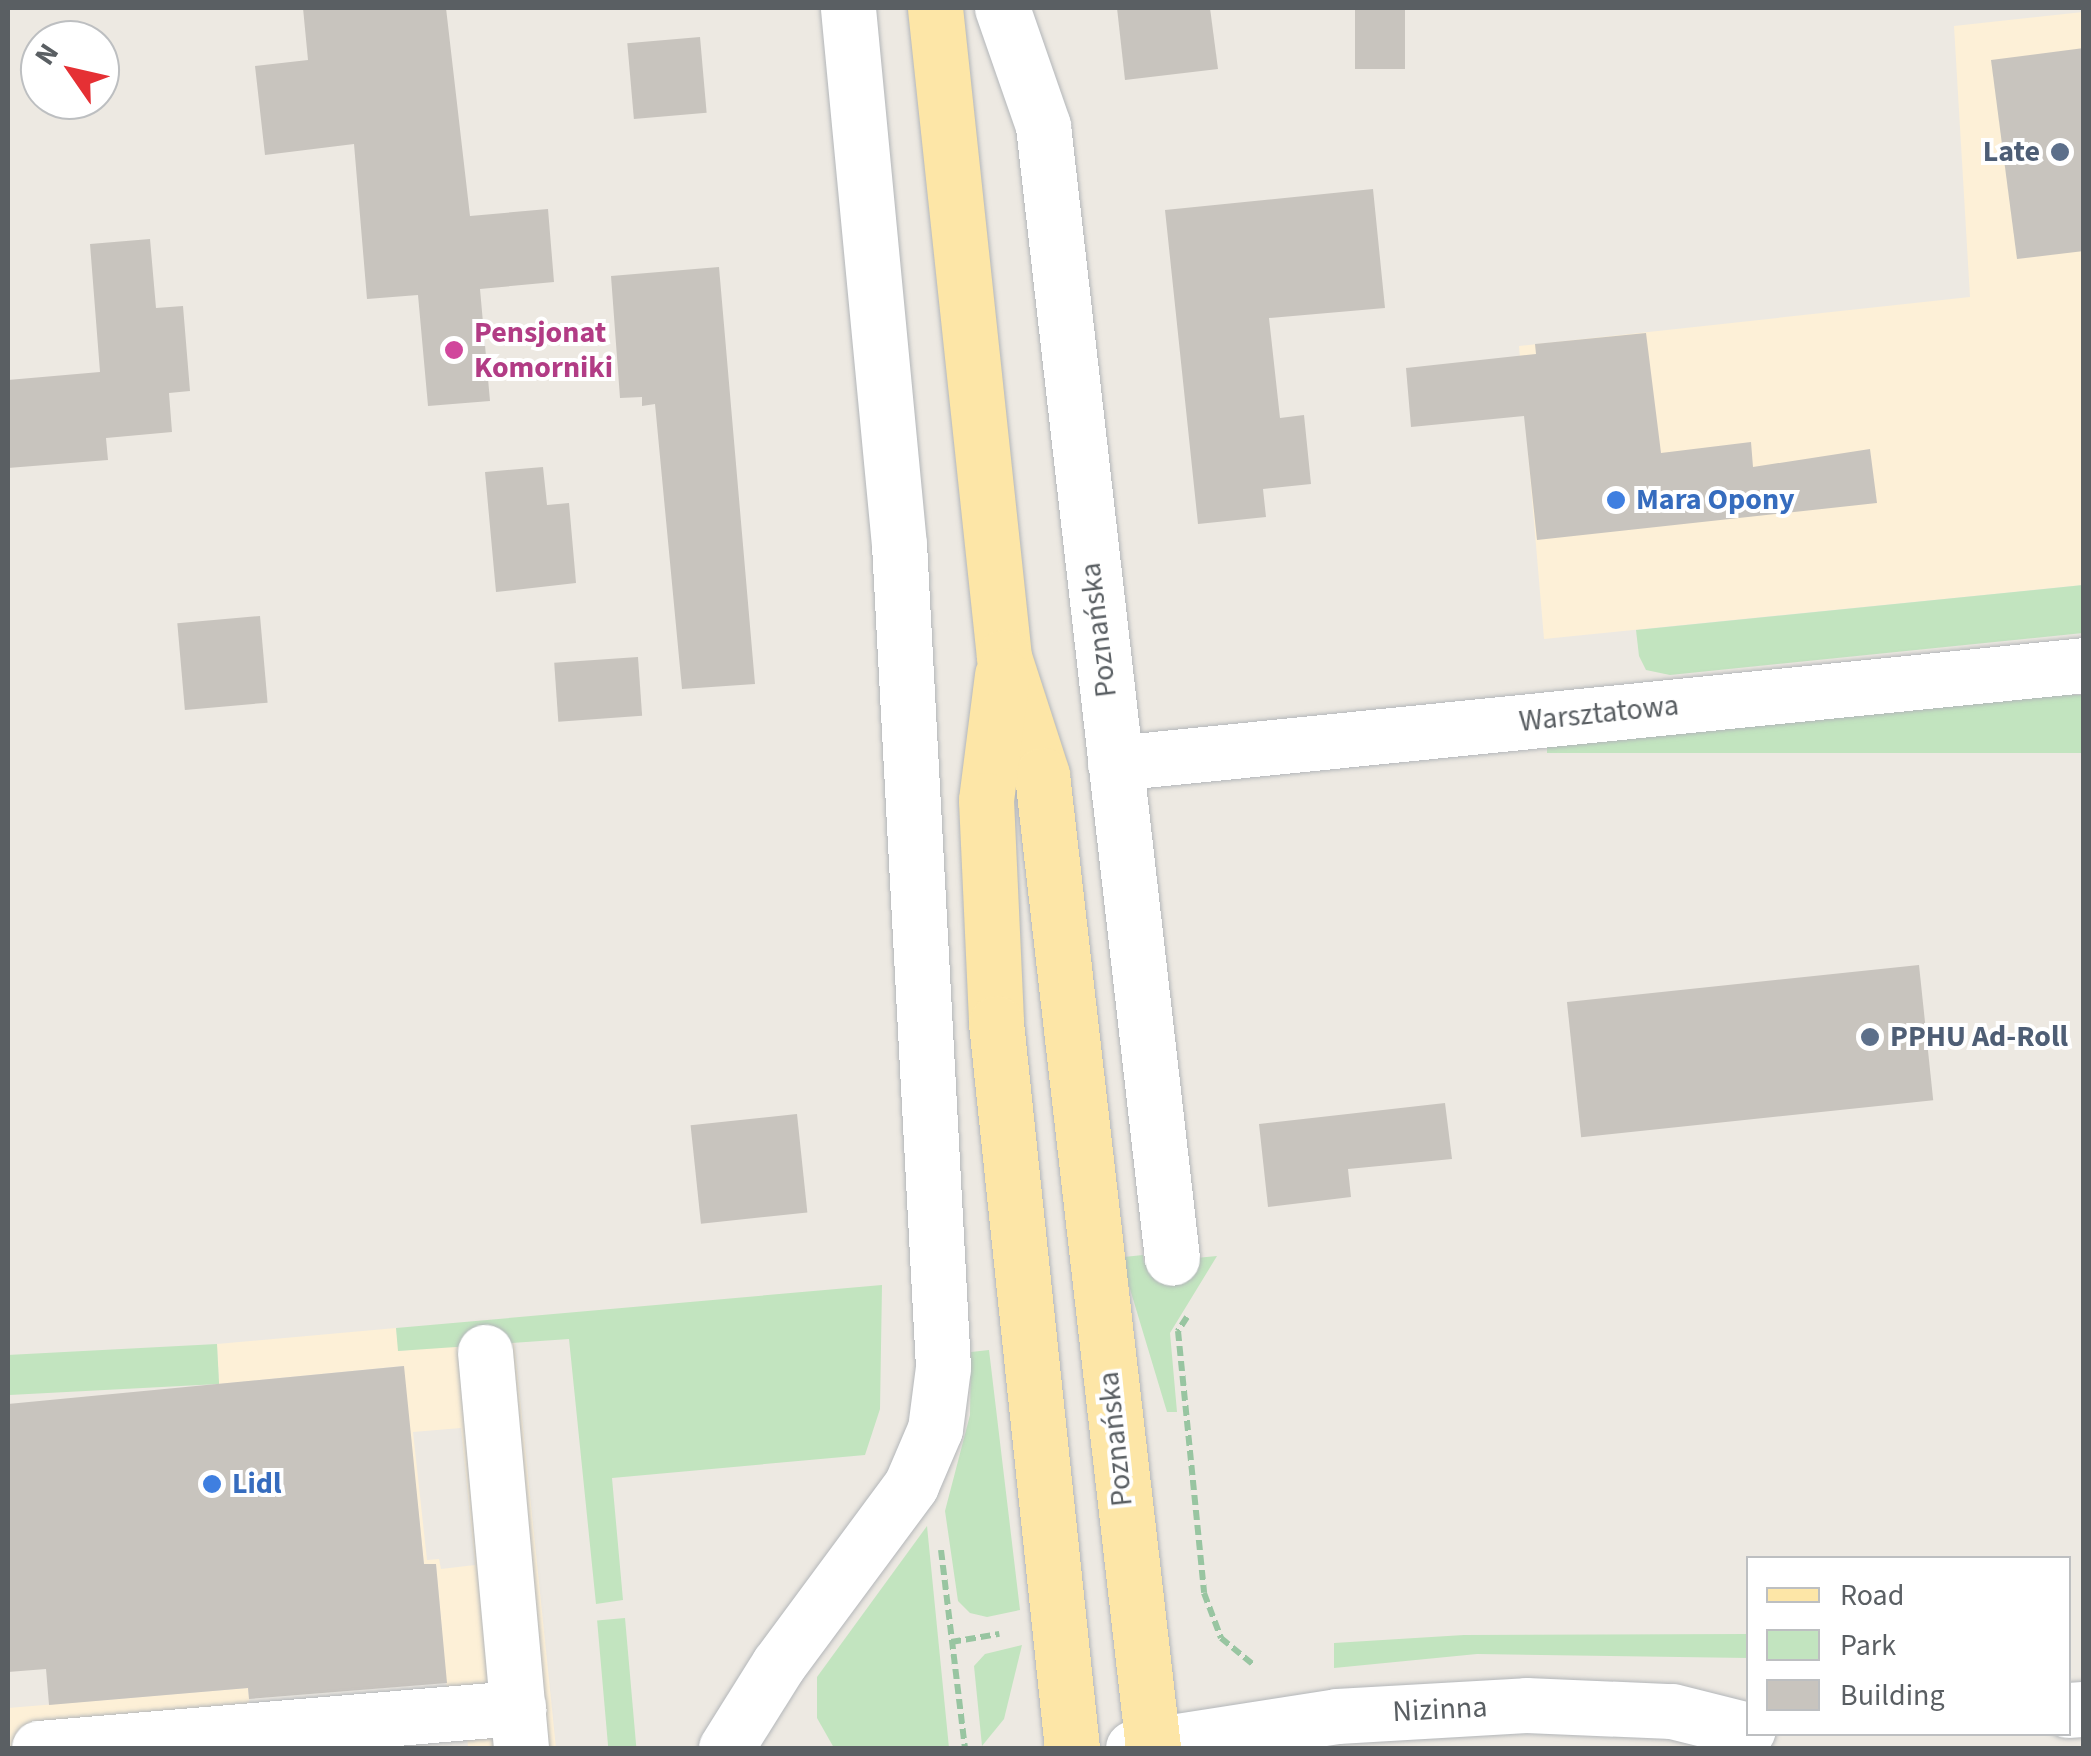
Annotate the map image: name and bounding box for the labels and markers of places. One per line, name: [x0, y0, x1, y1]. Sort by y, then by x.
place label: Late: [1983, 134, 2040, 170]
marker: Late: [2049, 141, 2071, 163]
place label: Pensjonat Komorniki: [474, 315, 613, 386]
marker: Pensjonat Komorniki: [443, 339, 465, 361]
place label: Mara Opony: [1636, 482, 1795, 518]
marker: Mara Opony: [1605, 489, 1627, 511]
place label: PPHU Ad-Roll: [1890, 1019, 2068, 1055]
marker: PPHU Ad-Roll: [1859, 1026, 1881, 1048]
place label: Lidl: [232, 1466, 282, 1502]
marker: Lidl: [201, 1473, 223, 1495]

